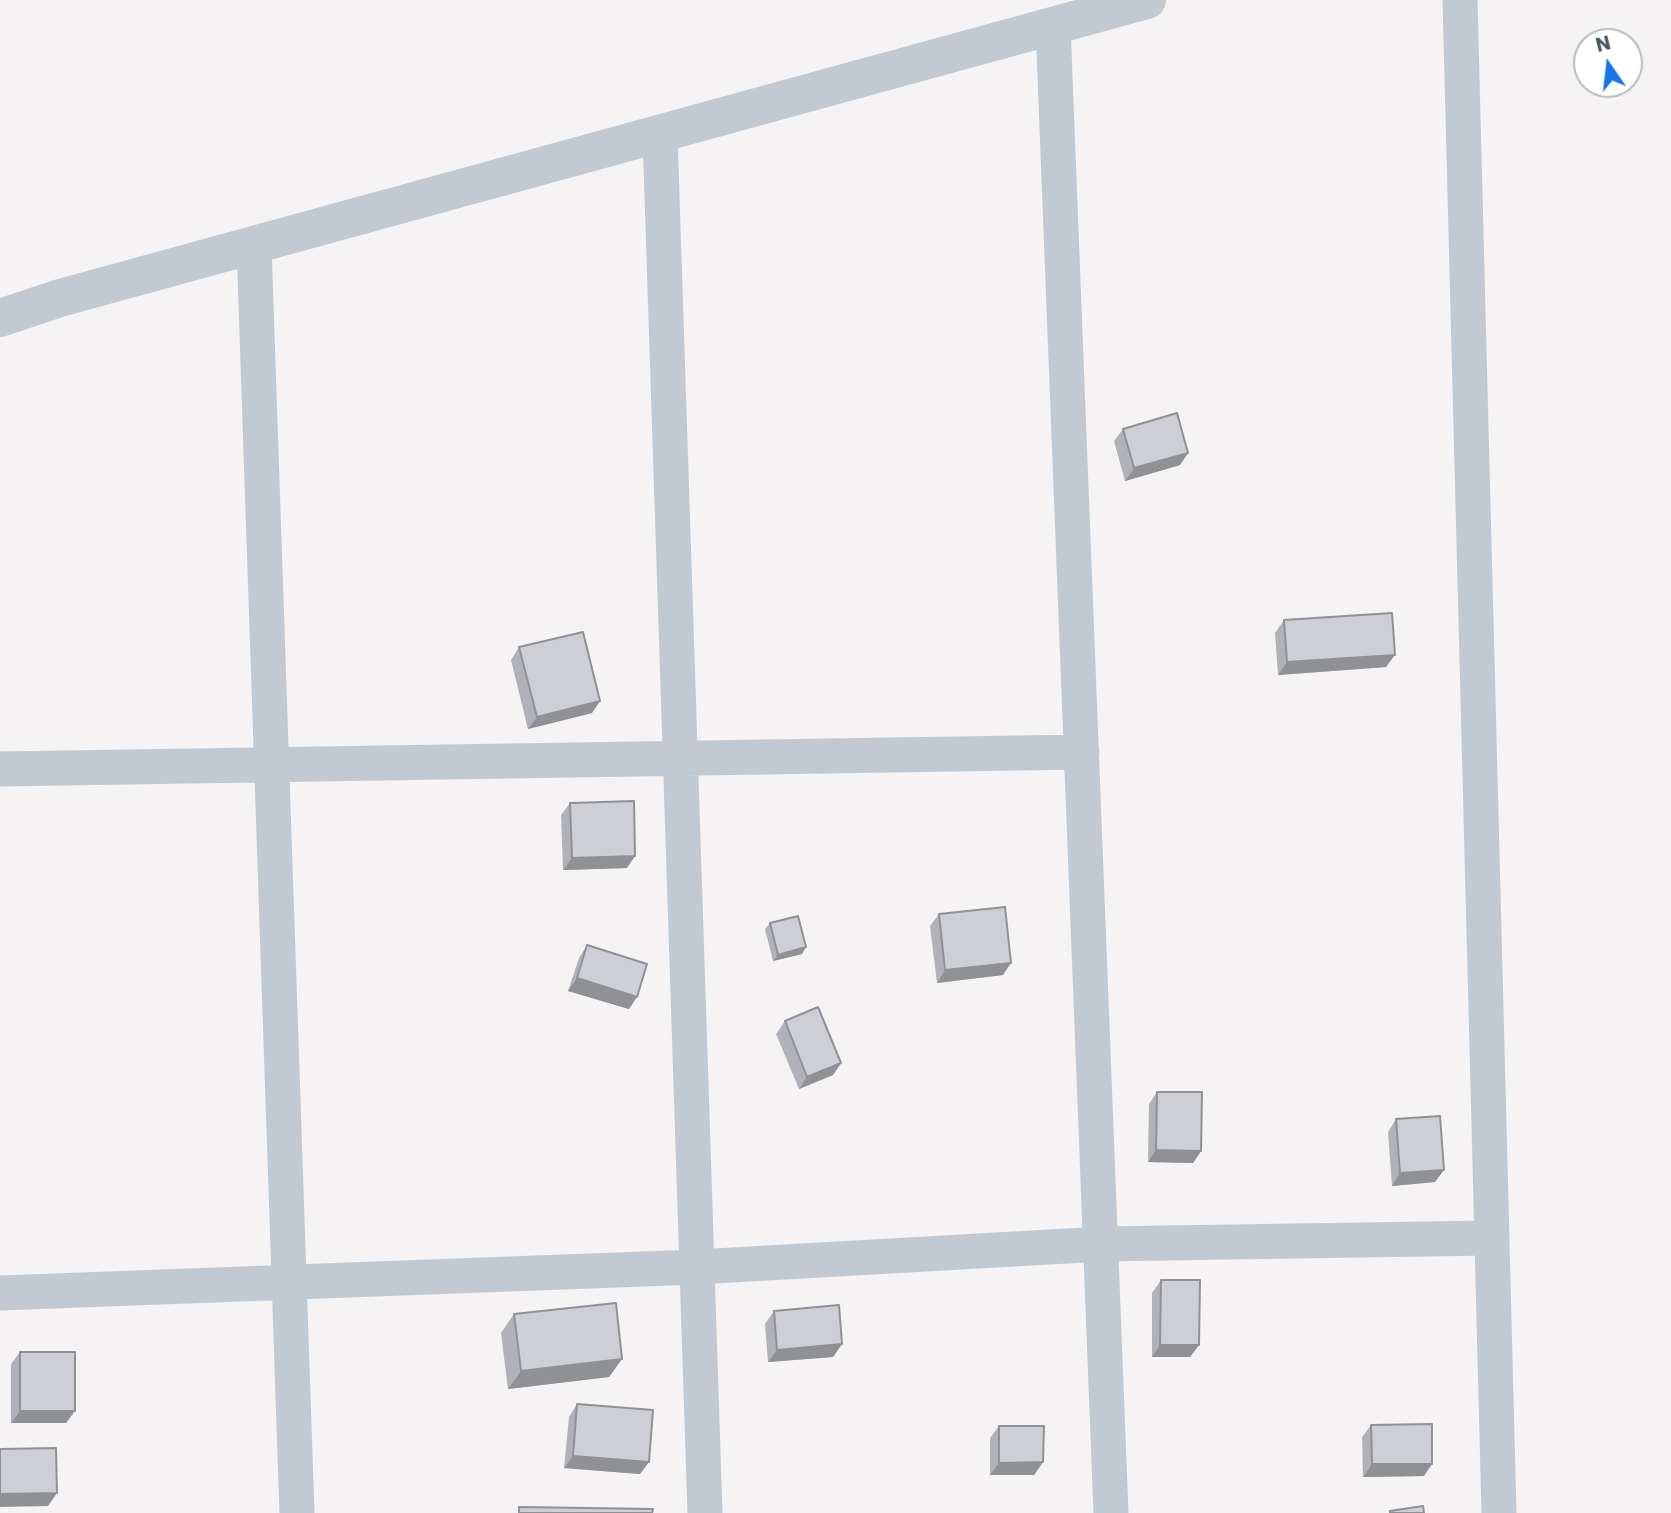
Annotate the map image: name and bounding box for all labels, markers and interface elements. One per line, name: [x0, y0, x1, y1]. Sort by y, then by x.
north arrow: [1573, 28, 1643, 98]
text: N: [1593, 29, 1613, 59]

